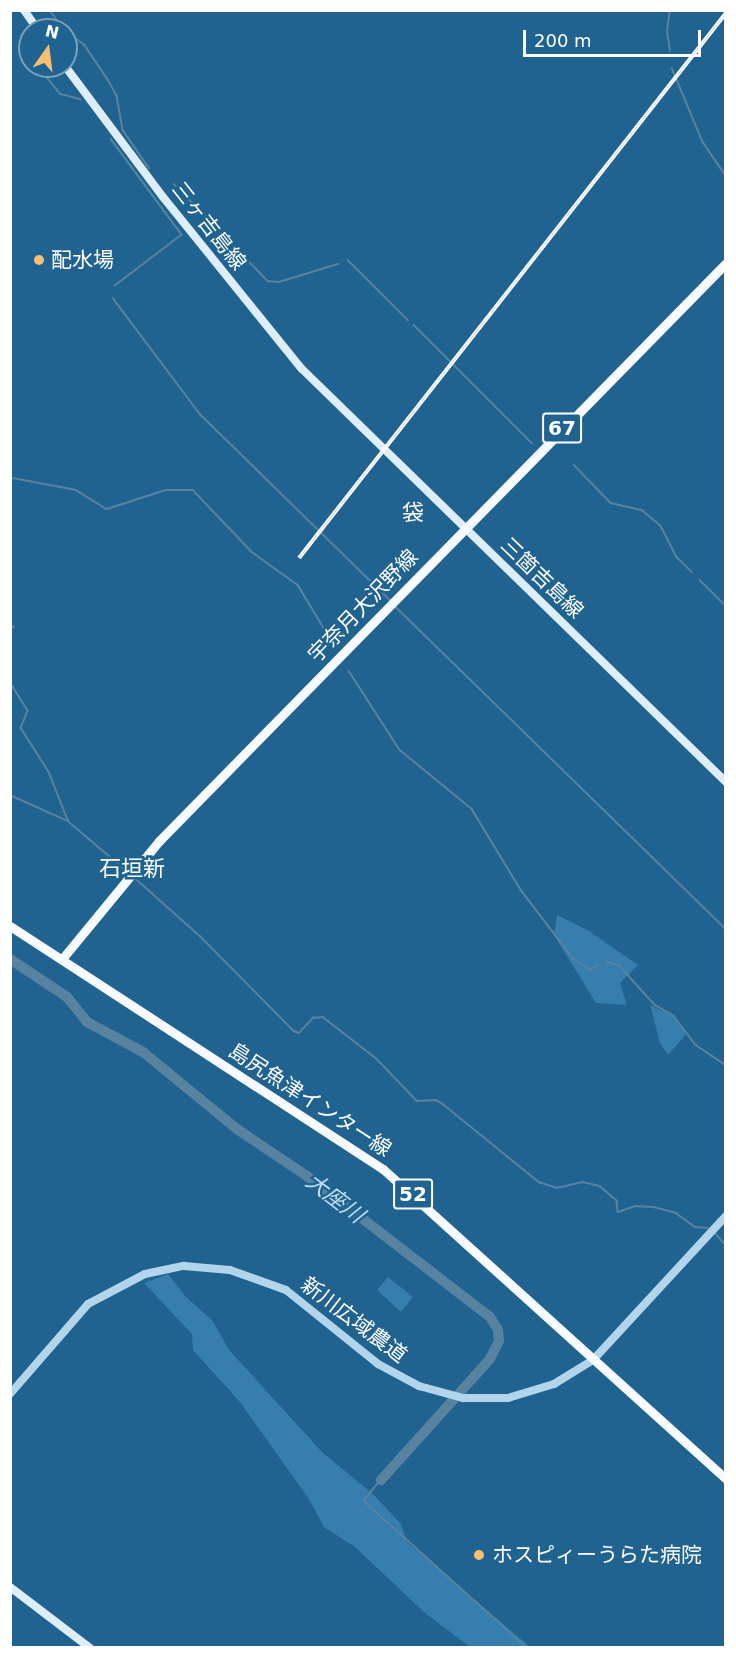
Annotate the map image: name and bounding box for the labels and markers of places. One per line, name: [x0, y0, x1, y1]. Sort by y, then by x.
place label: 配水場: [51, 247, 114, 273]
marker: 配水場: [32, 253, 46, 267]
place label: ホスピィーうらた病院: [492, 1542, 702, 1568]
marker: ホスピィーうらた病院: [470, 1546, 488, 1564]

